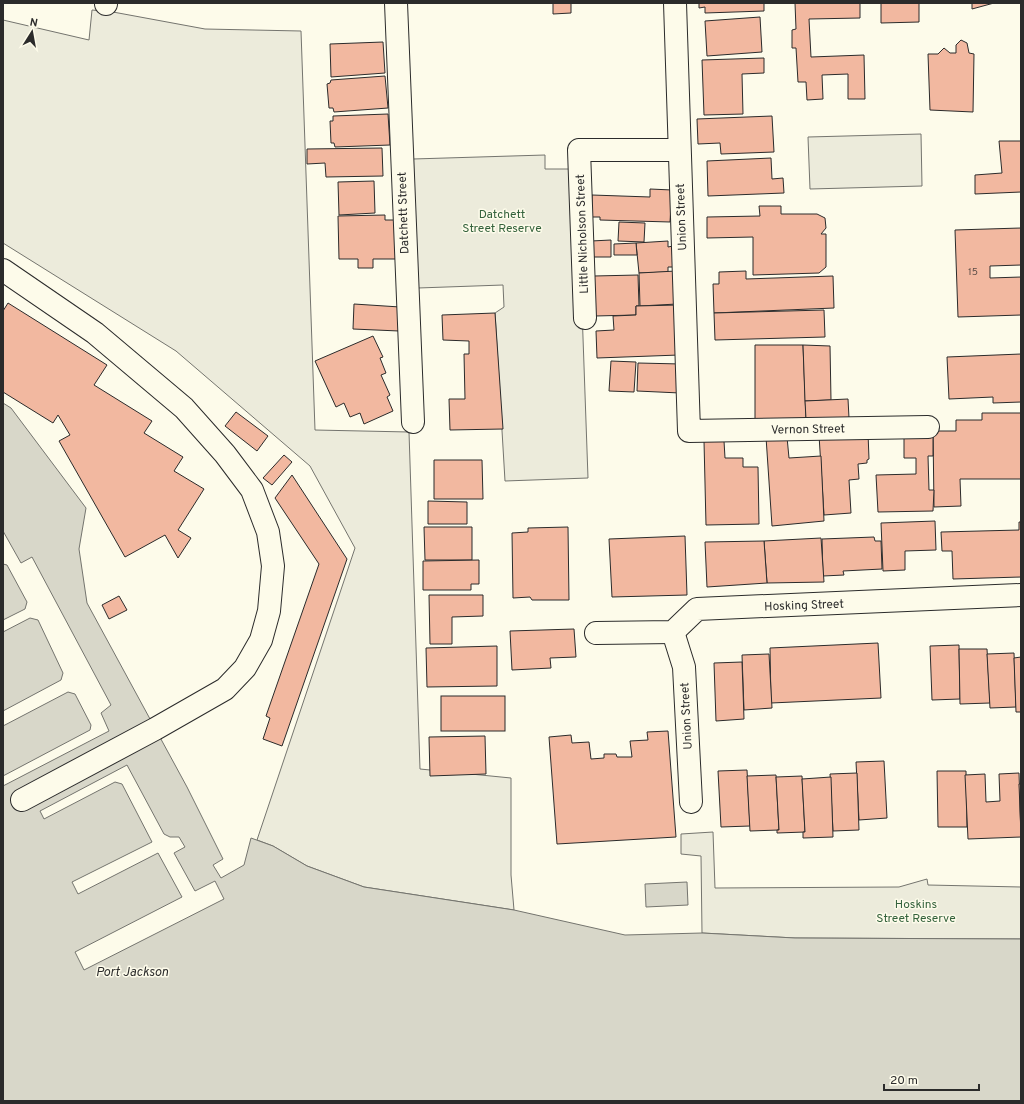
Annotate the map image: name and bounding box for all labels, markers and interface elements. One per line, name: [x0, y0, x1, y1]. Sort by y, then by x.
north arrow: [12, 12, 52, 52]
text: N: [29, 16, 39, 31]
street label: Datchett Street: [395, 171, 413, 254]
street label: Little Nicholson Street: [573, 174, 593, 294]
street label: Union Street: [673, 183, 691, 251]
park label: Datchett Street Reserve: [462, 207, 542, 237]
house number: 15: [968, 266, 978, 279]
street label: Vernon Street: [771, 421, 845, 439]
street label: Hosking Street: [764, 597, 844, 615]
street label: Union Street: [677, 682, 697, 750]
park label: Hoskins Street Reserve: [876, 897, 956, 927]
water label: Port Jackson: [96, 965, 168, 981]
scale bar: [884, 1066, 979, 1092]
text: 20 m: [890, 1073, 918, 1089]

